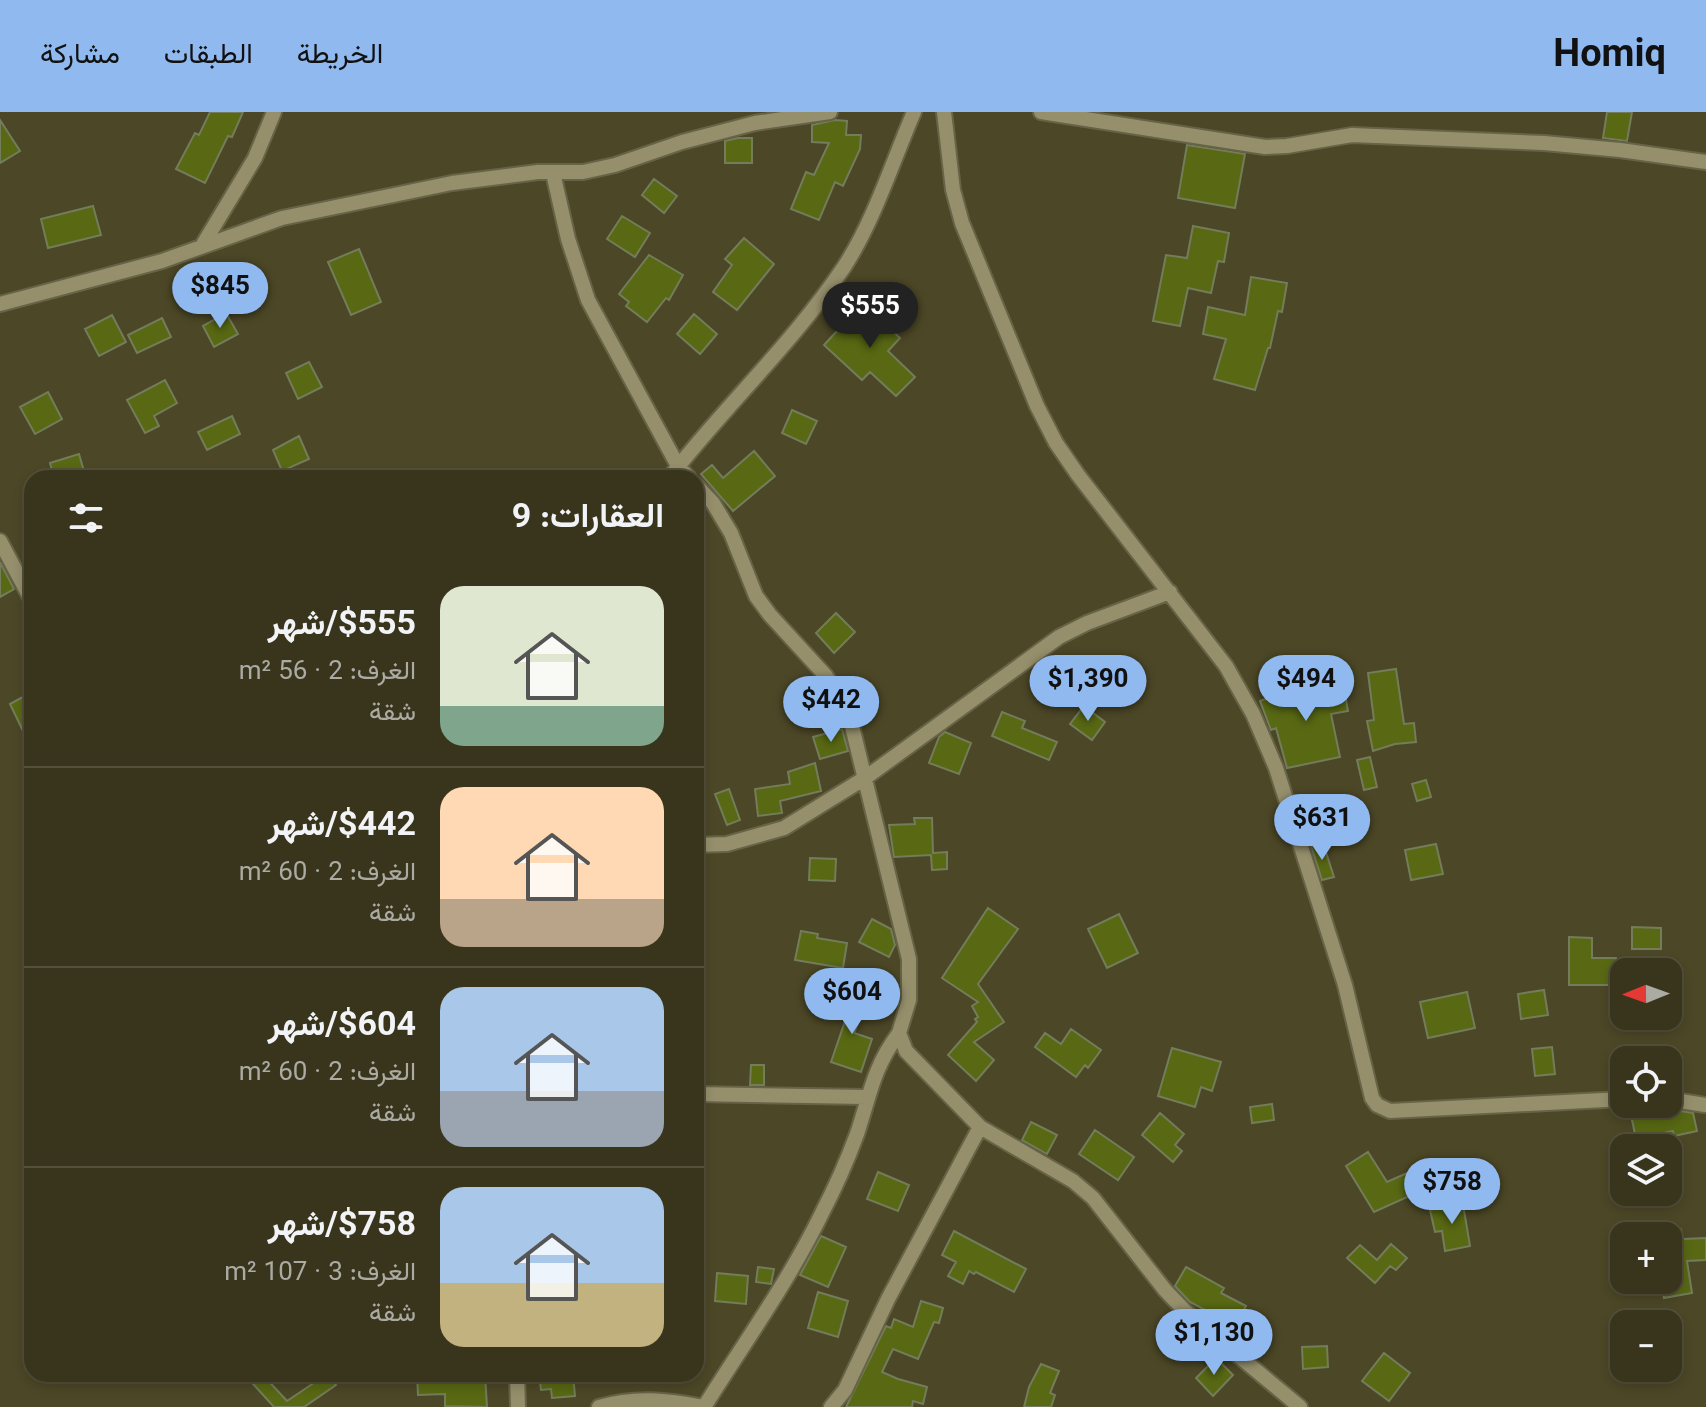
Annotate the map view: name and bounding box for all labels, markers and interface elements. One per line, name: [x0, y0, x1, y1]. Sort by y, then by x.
text: Homiq: [1553, 27, 1666, 86]
text: مشاركة: [40, 34, 120, 78]
text: الطبقات: [164, 34, 253, 78]
text: الخريطة: [297, 34, 383, 78]
pin: $845: [173, 262, 267, 330]
text: $845: [190, 267, 250, 308]
pin: $555: [823, 282, 917, 350]
text: $555: [840, 287, 900, 328]
text: العقارات: 9: [512, 492, 664, 545]
icon: filters: [64, 496, 108, 540]
text: $555/شهر: [268, 599, 416, 652]
icon: home: [504, 618, 600, 714]
text: الغرف: 2 · 56 m²: [239, 652, 416, 693]
pin: $1,390: [1023, 655, 1153, 723]
pin: $494: [1259, 655, 1353, 723]
text: $1,390: [1048, 660, 1128, 701]
text: $494: [1276, 660, 1336, 701]
pin: $442: [784, 676, 878, 744]
text: $442: [801, 681, 861, 722]
text: شقة: [369, 693, 416, 734]
pin: $631: [1275, 794, 1369, 862]
text: $631: [1292, 799, 1352, 840]
text: $442/شهر: [268, 800, 416, 853]
icon: home: [504, 819, 600, 915]
text: الغرف: 2 · 60 m²: [239, 853, 416, 894]
text: شقة: [369, 894, 416, 935]
north arrow: [1610, 958, 1682, 1030]
map controls: [1610, 958, 1682, 1382]
pin: $604: [805, 968, 899, 1036]
text: $604: [822, 973, 882, 1014]
text: $604/شهر: [268, 1000, 416, 1053]
icon: home: [504, 1019, 600, 1115]
button: locate: [1610, 1046, 1682, 1118]
text: الغرف: 2 · 60 m²: [239, 1053, 416, 1094]
text: شقة: [369, 1094, 416, 1135]
button: layers: [1610, 1134, 1682, 1206]
pin: $758: [1405, 1158, 1499, 1226]
text: $758: [1422, 1163, 1482, 1204]
text: $758/شهر: [268, 1200, 416, 1253]
icon: home: [504, 1219, 600, 1315]
button: +: [1610, 1222, 1682, 1294]
text: الغرف: 3 · 107 m²: [224, 1253, 416, 1294]
text: شقة: [369, 1294, 416, 1335]
pin: $1,130: [1149, 1309, 1279, 1377]
button: −: [1610, 1310, 1682, 1382]
text: $1,130: [1174, 1314, 1254, 1355]

